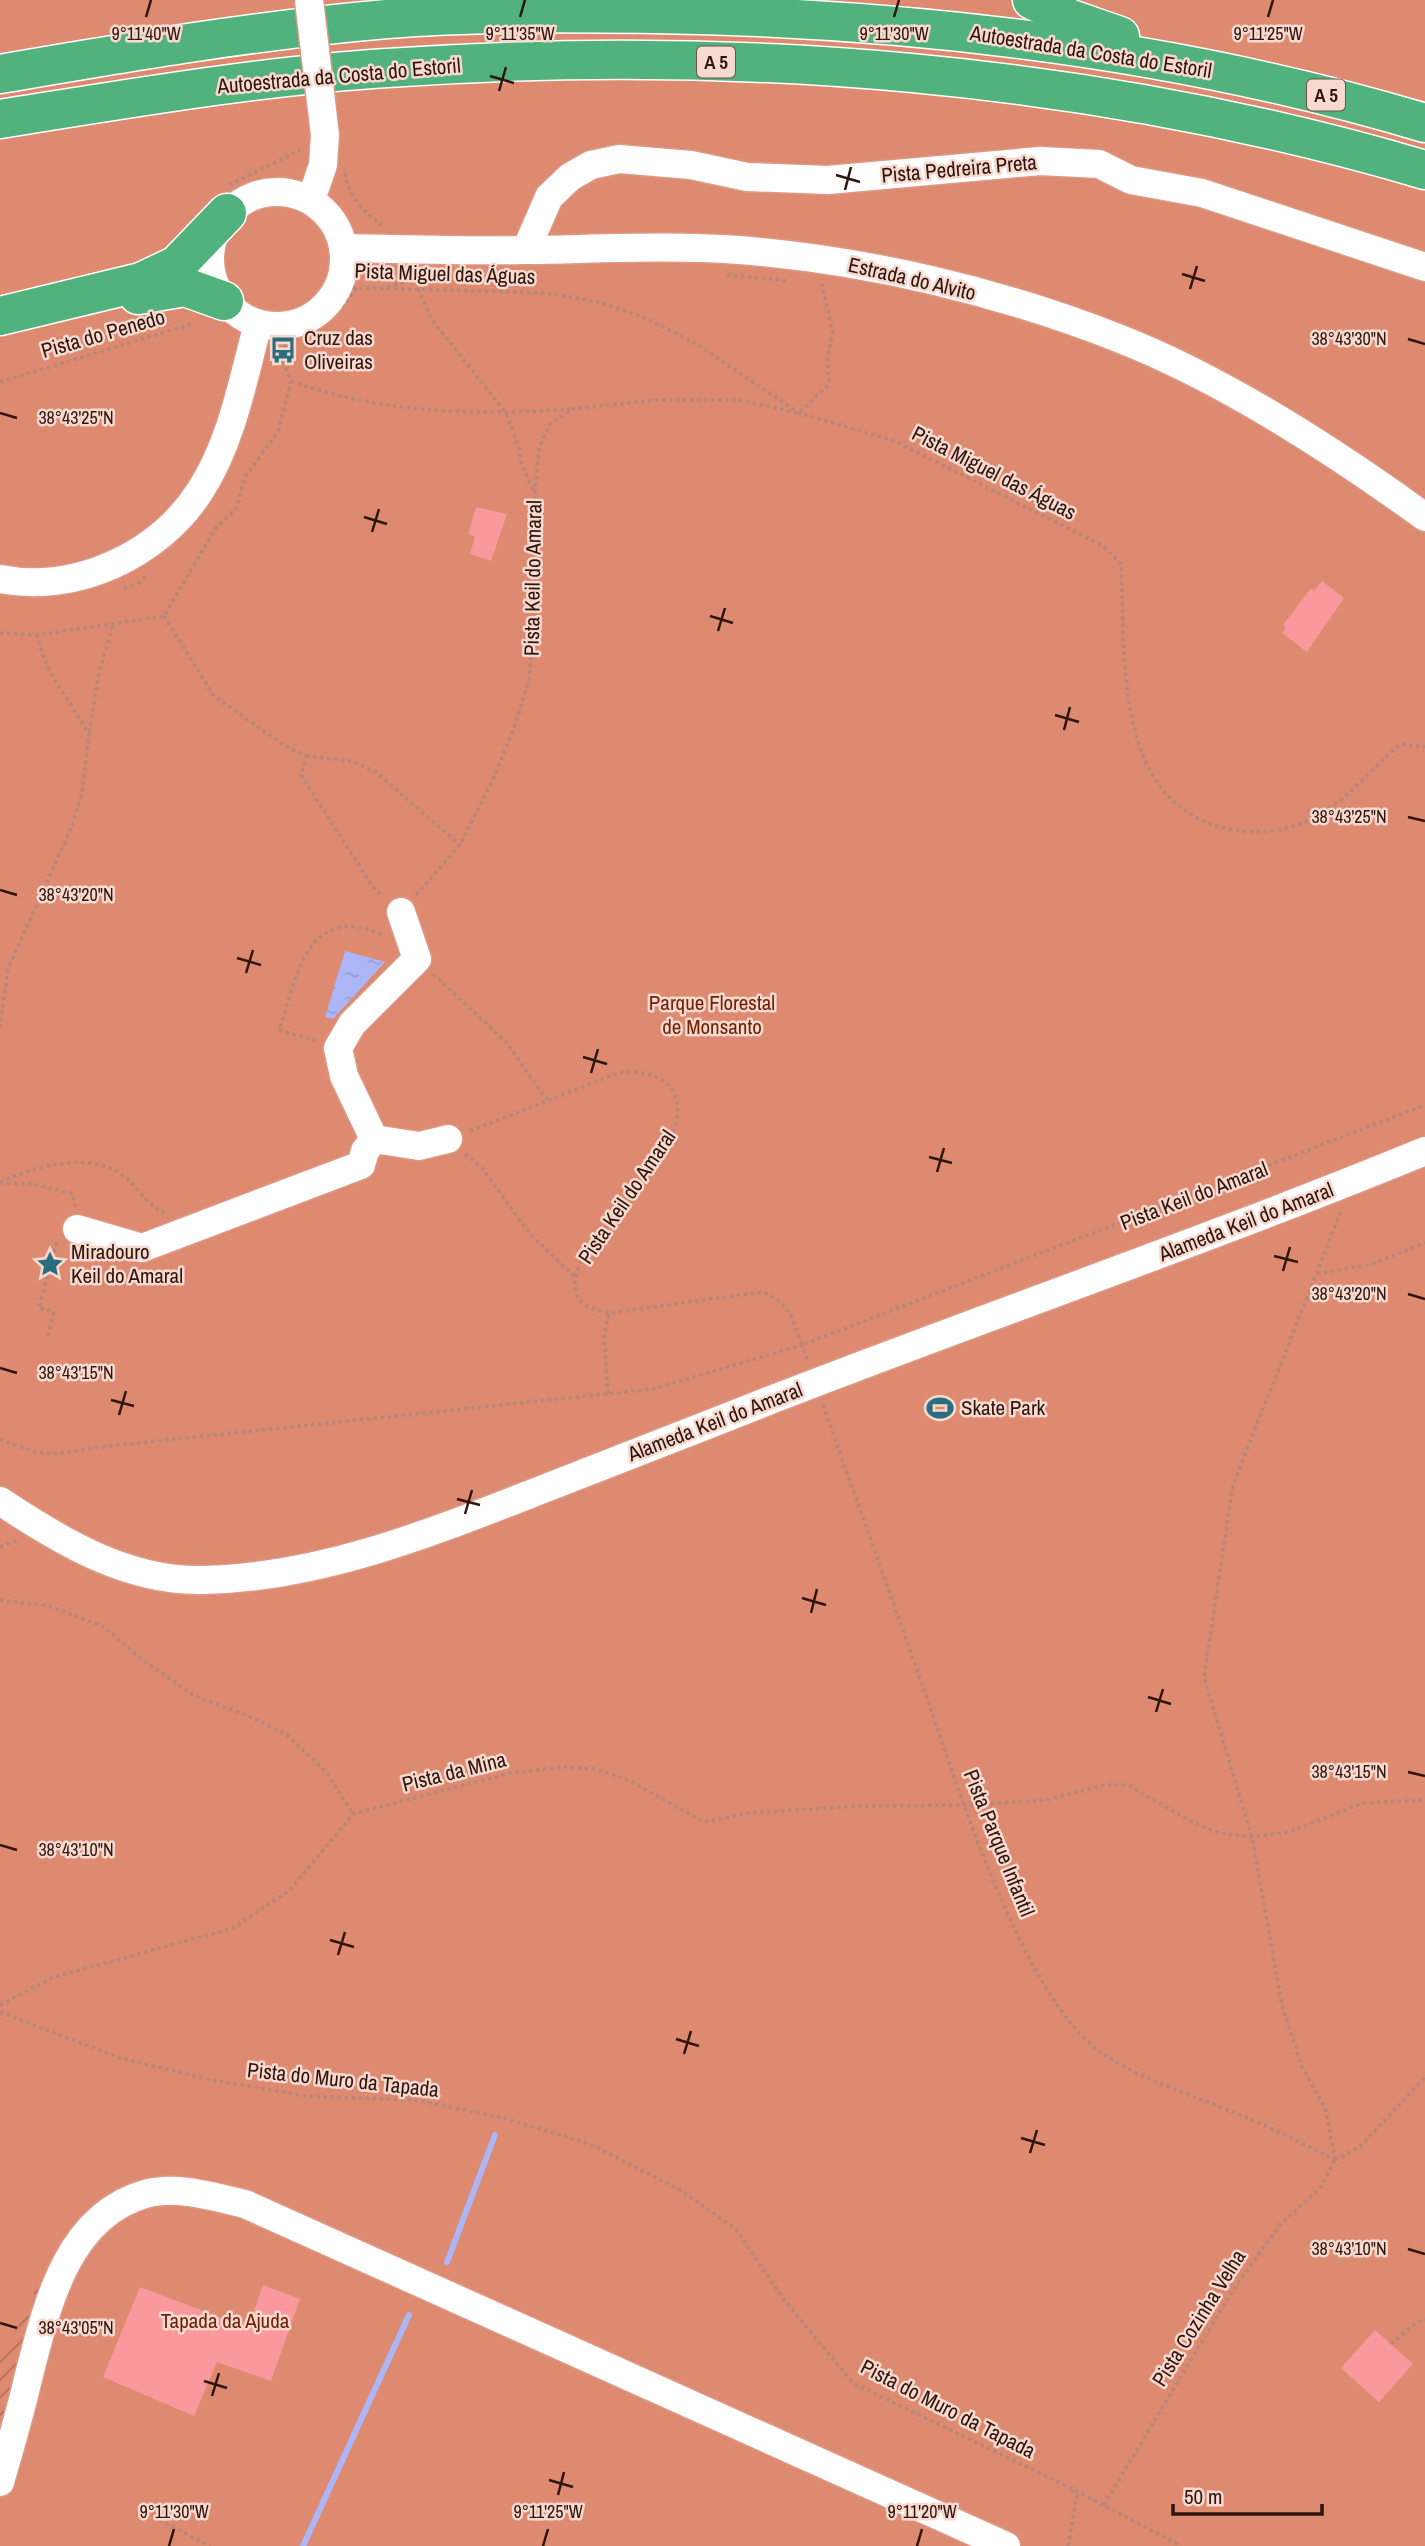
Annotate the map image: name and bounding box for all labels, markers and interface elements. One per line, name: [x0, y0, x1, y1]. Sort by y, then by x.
street label: Autoestrada da Costa do Estoril: [967, 18, 1214, 85]
text: 9°11'40"W: [111, 21, 181, 46]
text: 9°11'35"W: [485, 21, 555, 46]
text: 9°11'30"W: [859, 21, 929, 46]
text: 9°11'25"W: [1233, 21, 1303, 46]
road number: A 5: [697, 46, 735, 78]
street label: Autoestrada da Costa do Estoril: [215, 50, 462, 101]
road number: A 5: [1307, 80, 1345, 110]
street label: Pista Pedreira Preta: [880, 147, 1038, 190]
street label: Estrada do Alvito: [845, 250, 979, 307]
street label: Pista Miguel das Águas: [354, 256, 536, 291]
street label: Pista do Penedo: [38, 302, 168, 365]
place label: Cruz das Oliveiras: [304, 323, 373, 376]
text: 38°43'30"N: [1311, 326, 1387, 351]
bus stop icon: Cruz das Oliveiras: [268, 335, 298, 365]
text: 38°43'25"N: [38, 405, 114, 430]
street label: Pista Miguel das Águas: [907, 419, 1081, 527]
street label: Pista Keil do Amaral: [517, 500, 548, 656]
text: 38°43'25"N: [1311, 804, 1387, 829]
text: 38°43'20"N: [38, 882, 114, 907]
park label: Parque Florestal de Monsanto: [649, 988, 775, 1041]
street label: Pista Keil do Amaral: [571, 1124, 682, 1270]
street label: Pista Keil do Amaral: [1116, 1154, 1272, 1237]
street label: Alameda Keil do Amaral: [1153, 1175, 1337, 1269]
place label: Miradouro Keil do Amaral: [71, 1237, 183, 1290]
place icon: Miradouro Keil do Amaral: [35, 1249, 65, 1279]
text: 38°43'20"N: [1311, 1281, 1387, 1306]
text: 38°43'15"N: [38, 1360, 114, 1385]
street label: Alameda Keil do Amaral: [622, 1375, 806, 1469]
sports icon: Skate Park: [925, 1393, 955, 1423]
place label: Skate Park: [961, 1393, 1046, 1422]
street label: Pista da Mina: [399, 1744, 509, 1798]
text: 38°43'15"N: [1311, 1759, 1387, 1784]
street label: Pista Parque Infantil: [957, 1765, 1042, 1921]
text: 38°43'10"N: [38, 1837, 114, 1862]
street label: Pista do Muro da Tapada: [246, 2055, 441, 2104]
text: 38°43'10"N: [1311, 2236, 1387, 2261]
street label: Pista Cozinha Velha: [1145, 2244, 1252, 2392]
park label: Tapada da Ajuda: [161, 2306, 290, 2335]
text: 38°43'05"N: [38, 2315, 114, 2340]
street label: Pista do Muro da Tapada: [856, 2352, 1041, 2465]
scale bar: [1173, 2472, 1322, 2516]
text: 50 m: [1184, 2482, 1222, 2511]
text: 9°11'30"W: [139, 2499, 209, 2524]
text: 9°11'25"W: [513, 2499, 583, 2524]
text: 9°11'20"W: [887, 2499, 957, 2524]

